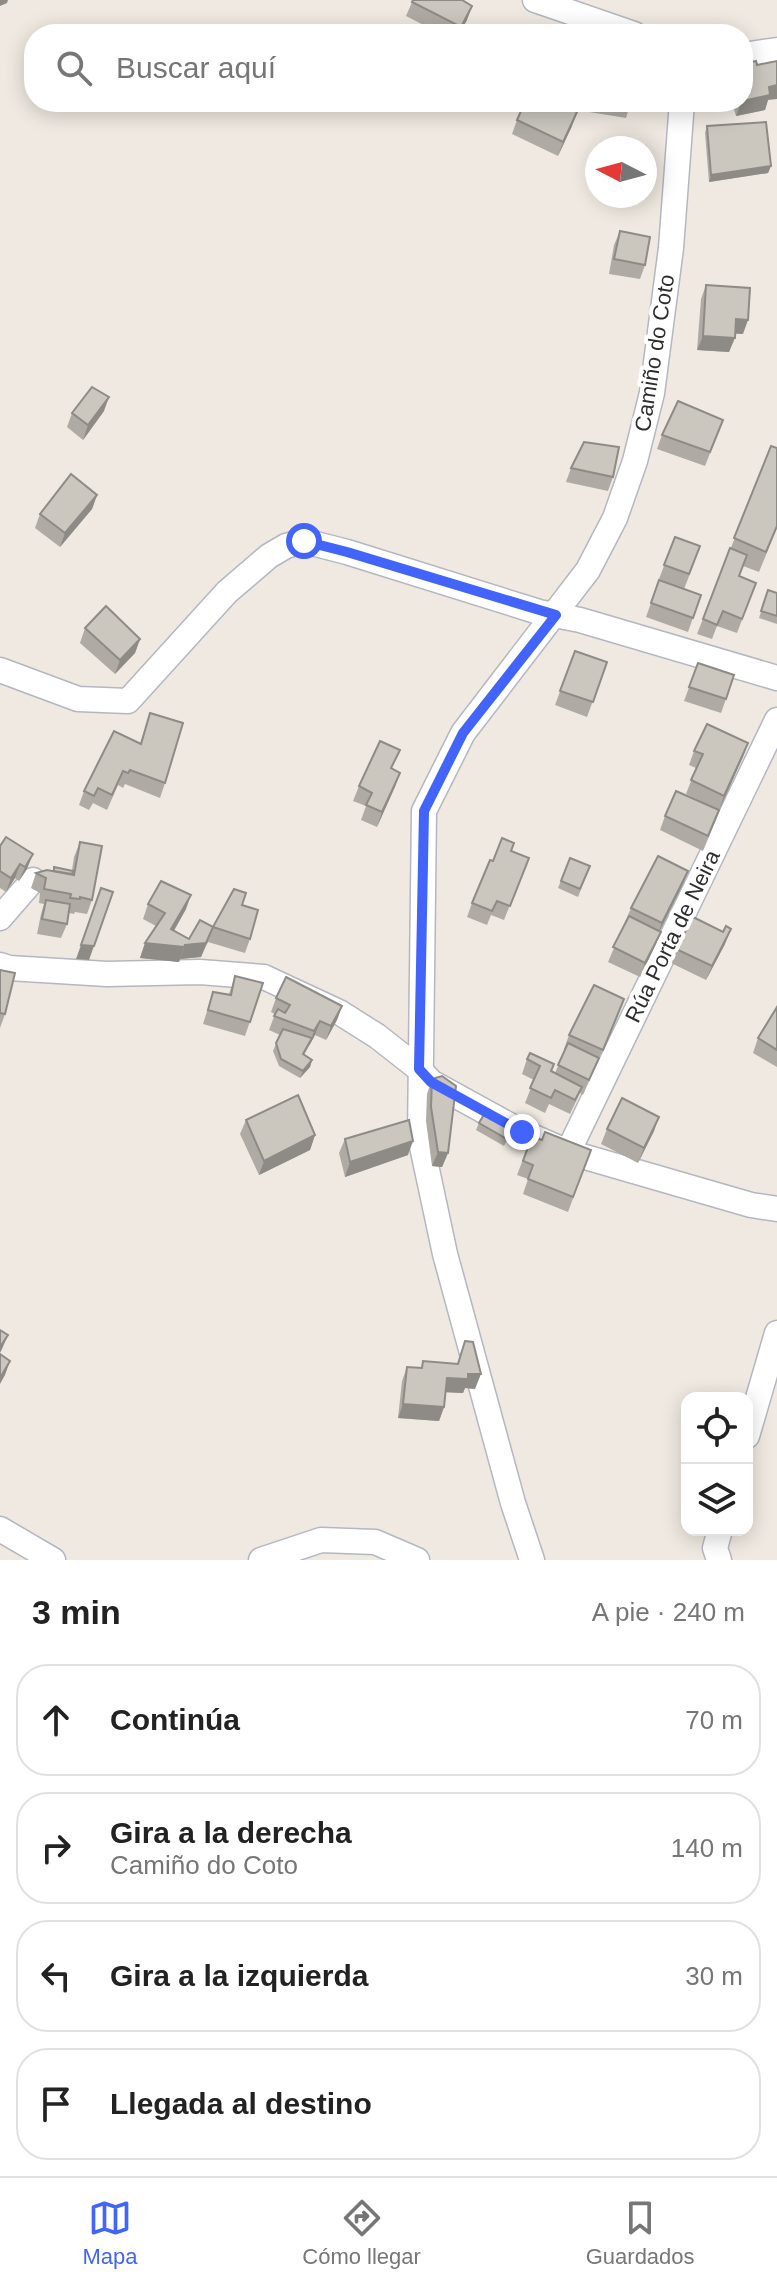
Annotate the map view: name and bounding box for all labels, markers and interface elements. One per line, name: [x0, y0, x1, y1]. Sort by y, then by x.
search box: [24, 24, 753, 112]
icon: search: [52, 46, 96, 90]
text: Buscar aquí: [116, 51, 276, 84]
north arrow: [585, 136, 657, 208]
street label: Camiño do Coto: [630, 273, 679, 434]
route start: [286, 523, 322, 559]
street label: Rúa Porta de Neira: [620, 845, 725, 1026]
route end: [504, 1114, 540, 1150]
map controls: [681, 1392, 753, 1536]
button: locate: [681, 1392, 753, 1464]
button: layers: [681, 1464, 753, 1536]
text: 3 min: [32, 1593, 121, 1631]
text: A pie · 240 m: [592, 1597, 745, 1627]
icon: ahead: [34, 1698, 78, 1742]
text: Continúa: [110, 1703, 240, 1736]
text: 70 m: [685, 1705, 743, 1735]
text: Gira a la derecha: [110, 1816, 352, 1849]
icon: right: [34, 1826, 78, 1870]
text: 140 m: [671, 1833, 743, 1863]
text: Camiño do Coto: [110, 1850, 298, 1880]
icon: left: [34, 1954, 78, 1998]
text: Gira a la izquierda: [110, 1959, 368, 1992]
text: 30 m: [685, 1961, 743, 1991]
icon: arrive: [34, 2082, 78, 2126]
text: Llegada al destino: [110, 2087, 372, 2120]
tab: Mapa: [82, 2196, 137, 2270]
tab: Cómo llegar: [302, 2196, 421, 2270]
tab: Guardados: [586, 2196, 695, 2270]

